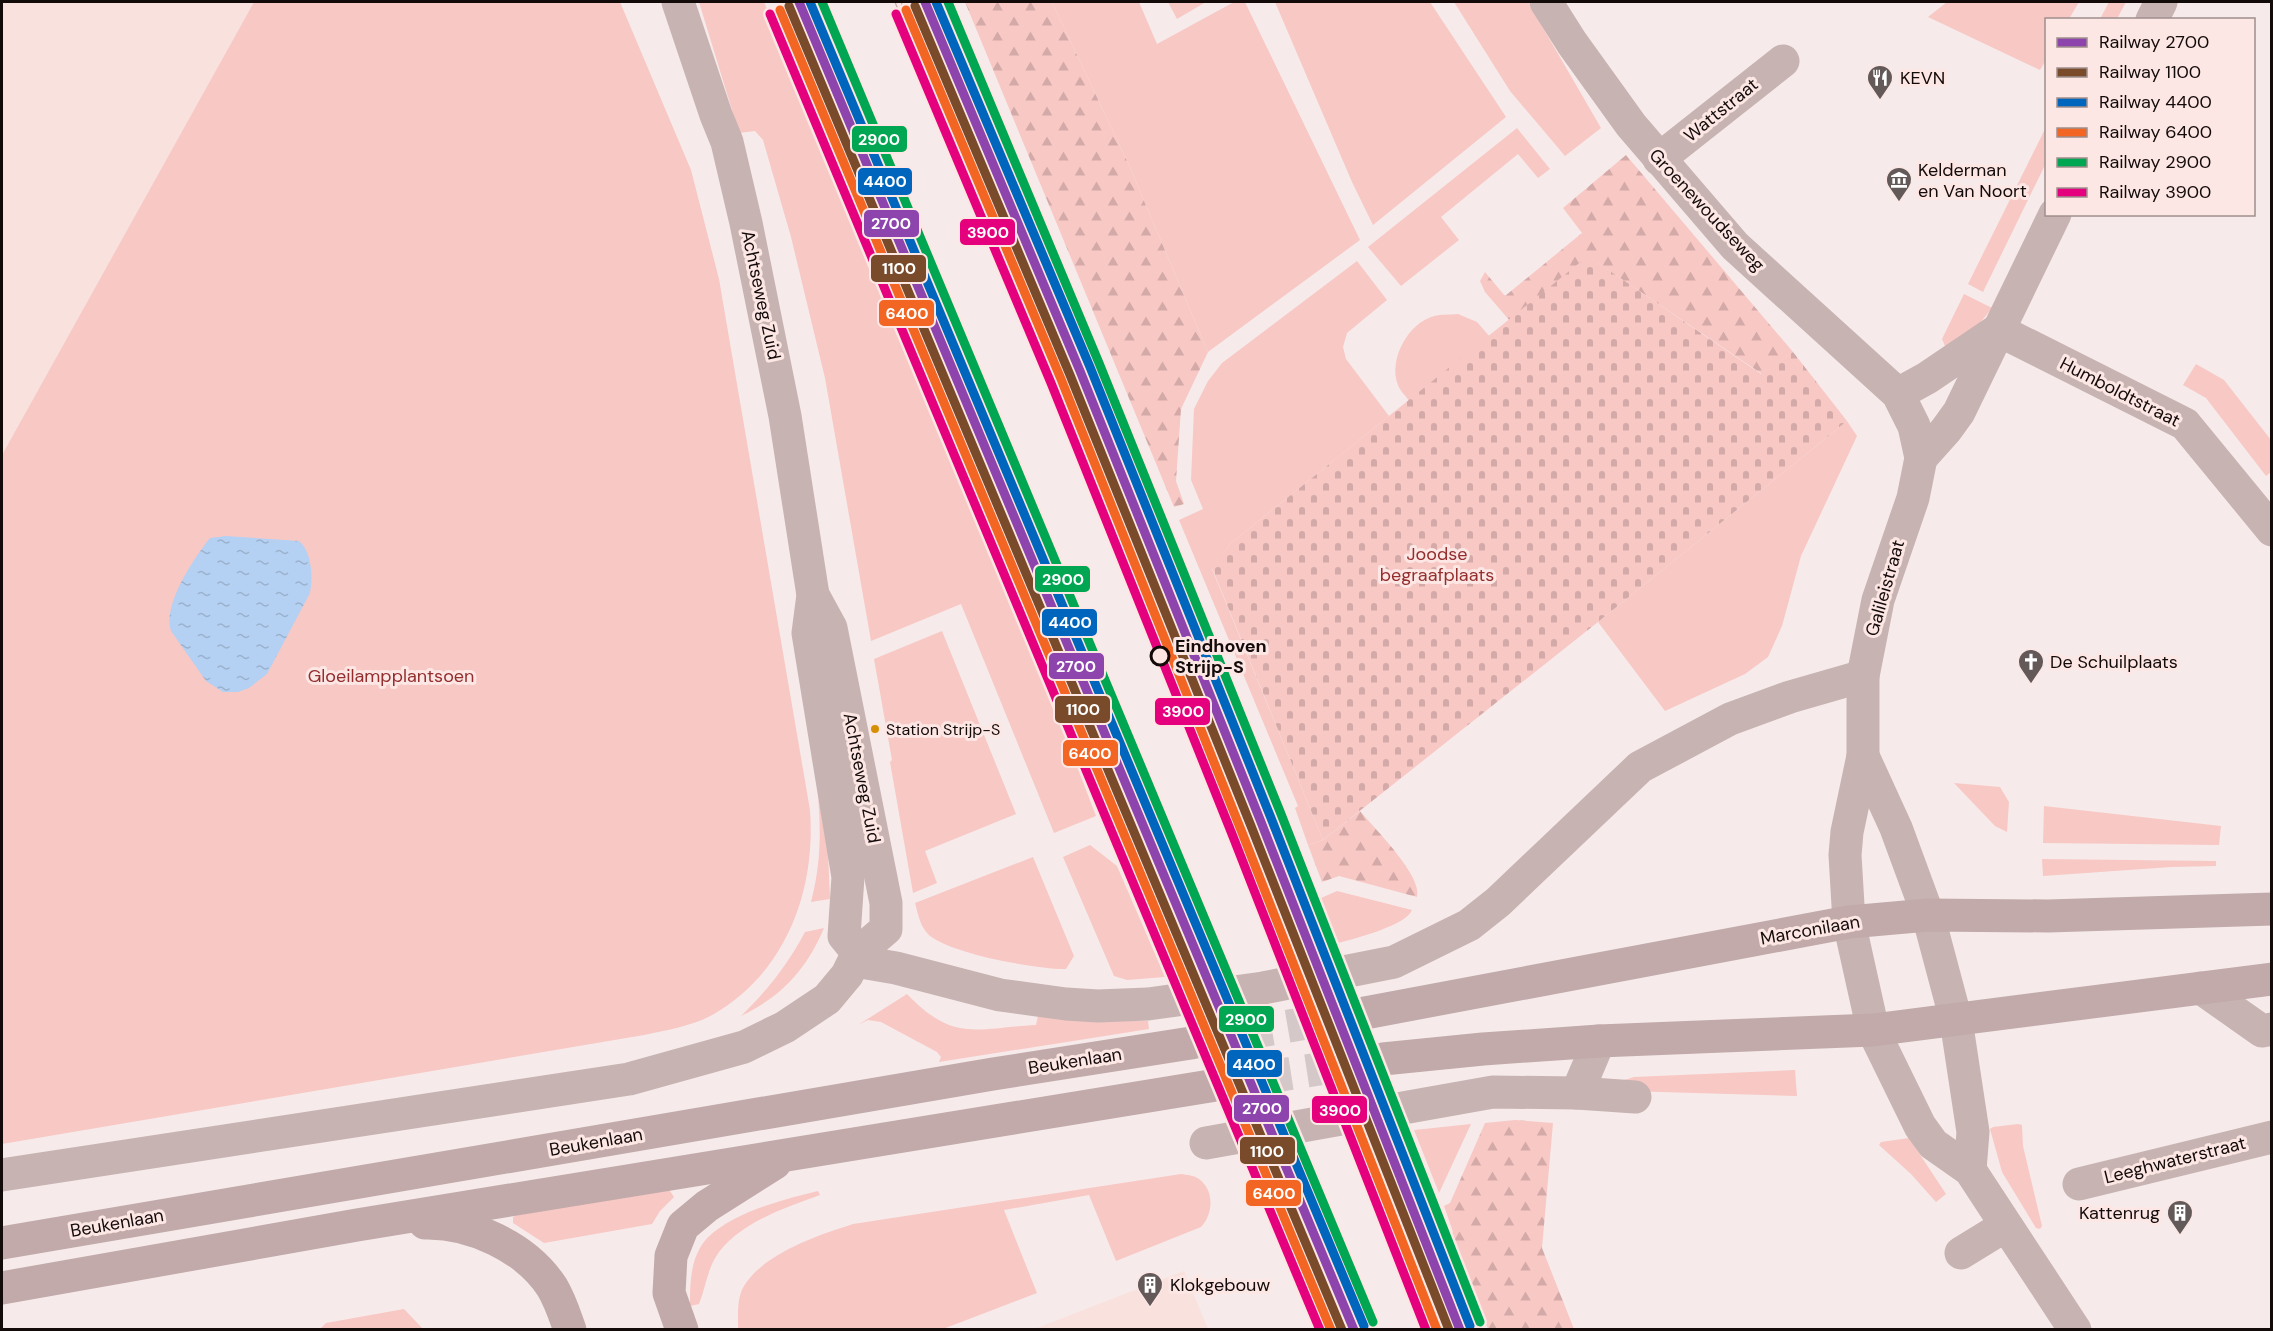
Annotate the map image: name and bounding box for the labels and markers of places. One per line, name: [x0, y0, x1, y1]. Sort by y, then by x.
restaurant icon: KEVN: [1865, 63, 1895, 101]
place label: KEVN: [1900, 66, 1945, 90]
place label: Kelderman en Van Noort: [1918, 158, 2027, 203]
museum icon: Kelderman en Van Noort: [1884, 165, 1914, 203]
place label: Eindhoven Strijp-S: [1175, 634, 1267, 679]
marker: Eindhoven Strijp-S: [1150, 646, 1170, 666]
church icon: De Schuilplaats: [2016, 647, 2046, 685]
place label: De Schuilplaats: [2050, 650, 2178, 674]
place label: Station Strijp-S: [886, 719, 1000, 740]
marker: Station Strijp-S: [869, 723, 881, 735]
building icon: Kattenrug: [2165, 1198, 2195, 1236]
place label: Kattenrug: [2079, 1201, 2160, 1225]
building icon: Klokgebouw: [1135, 1270, 1165, 1308]
place label: Klokgebouw: [1170, 1273, 1270, 1297]

